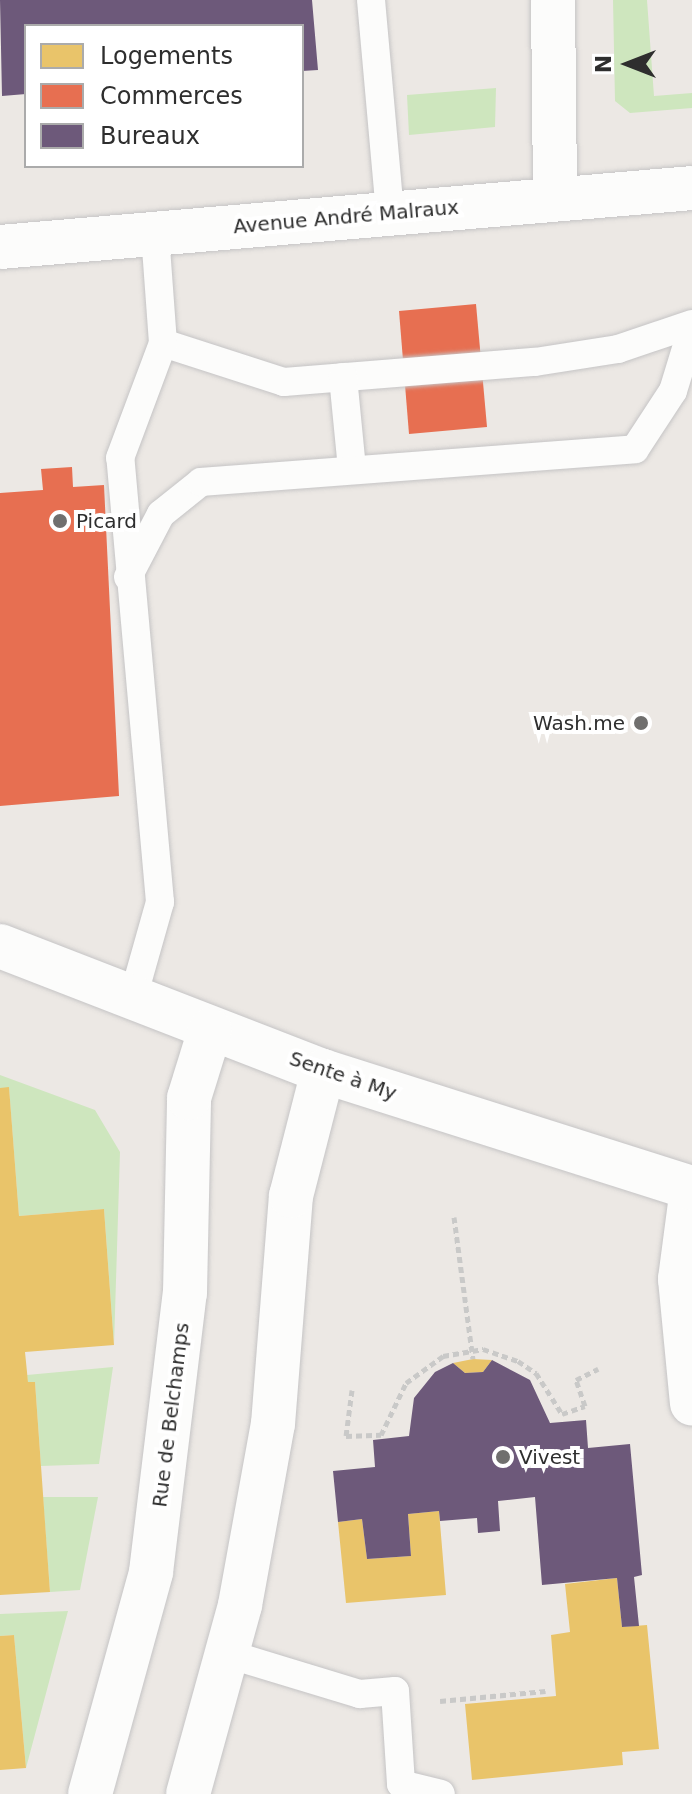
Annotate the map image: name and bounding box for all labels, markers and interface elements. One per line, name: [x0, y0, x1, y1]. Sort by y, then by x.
legend: [24, 24, 304, 168]
north arrow: [588, 24, 668, 104]
text: Logements: [100, 42, 233, 70]
text: N: [591, 55, 616, 73]
text: Commerces: [100, 82, 243, 110]
text: Bureaux: [100, 122, 200, 150]
street label: Avenue André Malraux: [232, 195, 460, 239]
place label: Picard: [76, 509, 137, 533]
marker: Picard: [51, 512, 69, 530]
place label: Wash.me: [533, 711, 625, 735]
marker: Wash.me: [632, 714, 650, 732]
street label: Sente à My: [286, 1046, 400, 1106]
street label: Rue de Belchamps: [148, 1321, 194, 1509]
place label: Vivest: [519, 1445, 580, 1469]
marker: Vivest: [494, 1448, 512, 1466]

